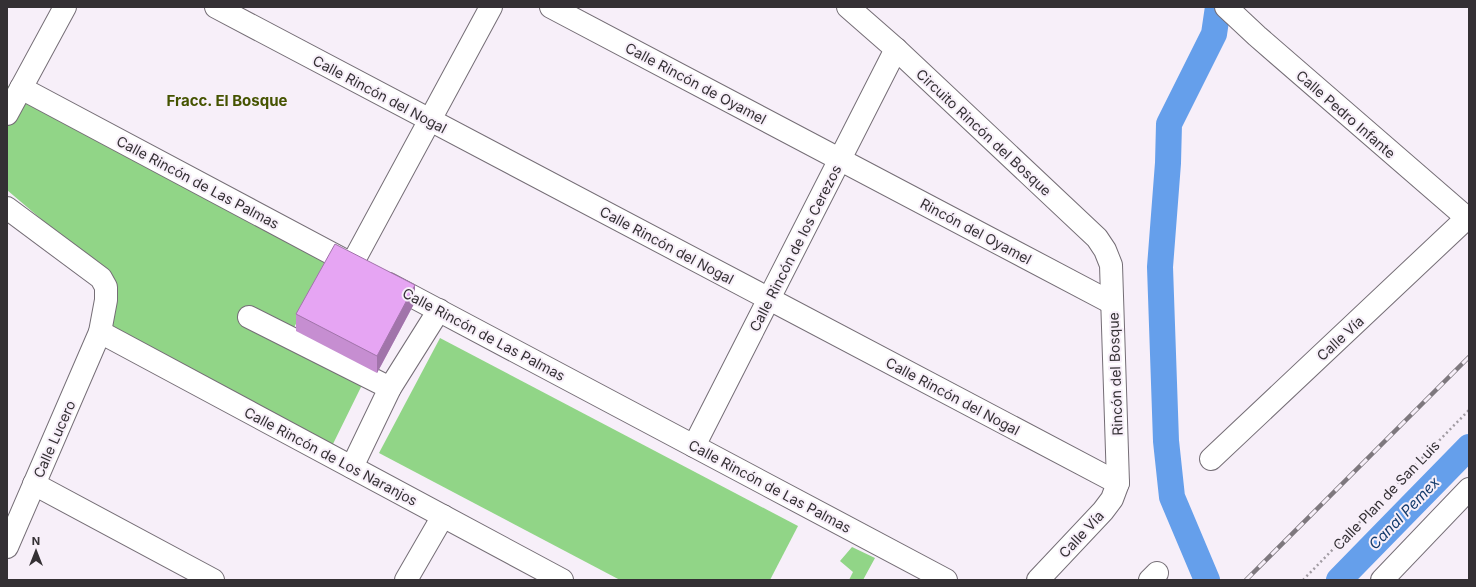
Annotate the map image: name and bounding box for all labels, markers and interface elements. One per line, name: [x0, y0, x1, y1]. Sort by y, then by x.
street label: Calle Rincón de Oyamel: [623, 39, 769, 127]
street label: Calle Rincón del Nogal: [310, 51, 450, 137]
street label: Circuito Rincón del Bosque: [913, 65, 1055, 199]
street label: Calle Pedro Infante: [1293, 66, 1399, 162]
district label: Fracc. El Bosque: [167, 91, 287, 110]
street label: Calle Rincón de Las Palmas: [114, 132, 282, 232]
street label: Calle Rincón de los Cerezos: [745, 162, 845, 334]
street label: Rincón del Oyamel: [917, 194, 1035, 268]
street label: Calle Rincón del Nogal: [597, 202, 737, 288]
street label: Calle Rincón de Las Palmas: [400, 284, 568, 384]
street label: Rincón del Bosque: [1104, 312, 1126, 436]
street label: Calle Vía: [1313, 312, 1367, 364]
street label: Calle Rincón del Nogal: [883, 353, 1023, 439]
street label: Calle Lucero: [29, 398, 79, 480]
street label: Calle Rincón de Los Naranjos: [242, 403, 420, 509]
street label: Calle Rincón de Las Palmas: [686, 436, 854, 536]
street label: Calle Plan de San Luis: [1329, 437, 1443, 553]
water label: Canal Pemex: [1365, 472, 1444, 553]
street label: Calle Vía: [1055, 507, 1107, 561]
north arrow: [16, 531, 56, 571]
text: N: [32, 534, 40, 548]

